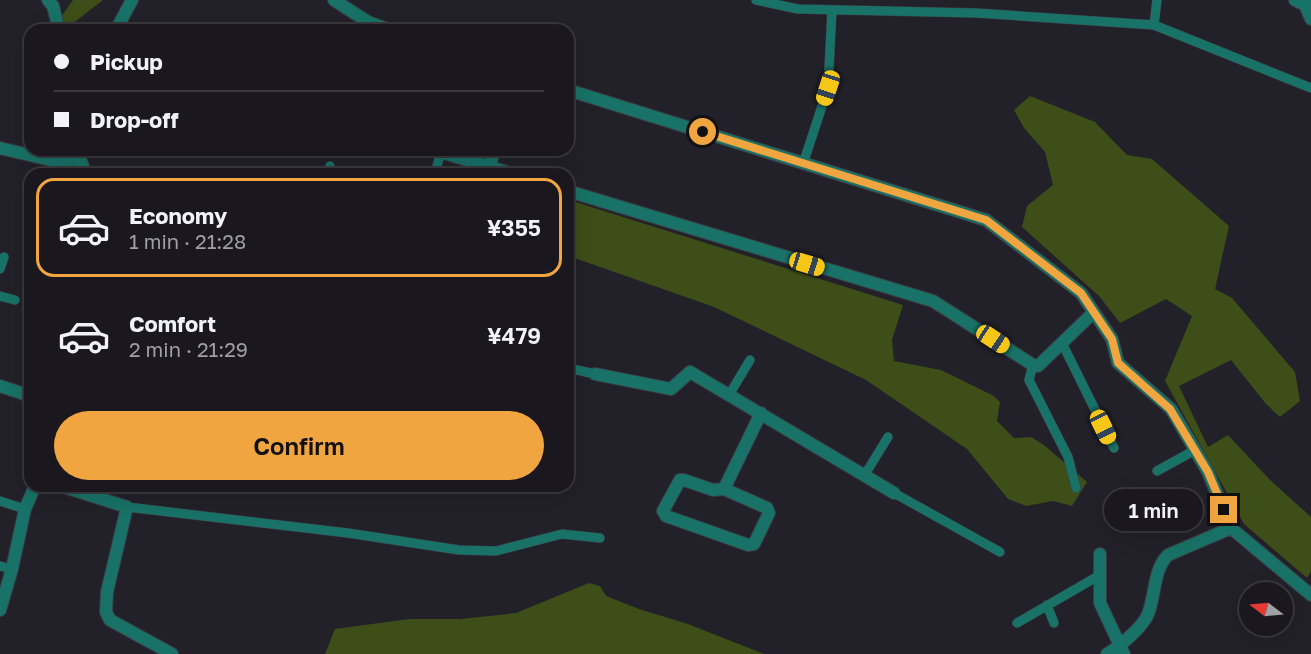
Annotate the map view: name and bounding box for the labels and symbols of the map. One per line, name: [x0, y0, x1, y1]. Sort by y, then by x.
car: [814, 68, 842, 108]
route start: [689, 118, 716, 145]
car: [787, 250, 827, 278]
car: [973, 322, 1013, 356]
car: [1087, 407, 1119, 447]
callout: 1 min: [1104, 489, 1203, 531]
route end: [1210, 496, 1237, 523]
north arrow: [1239, 582, 1293, 636]

